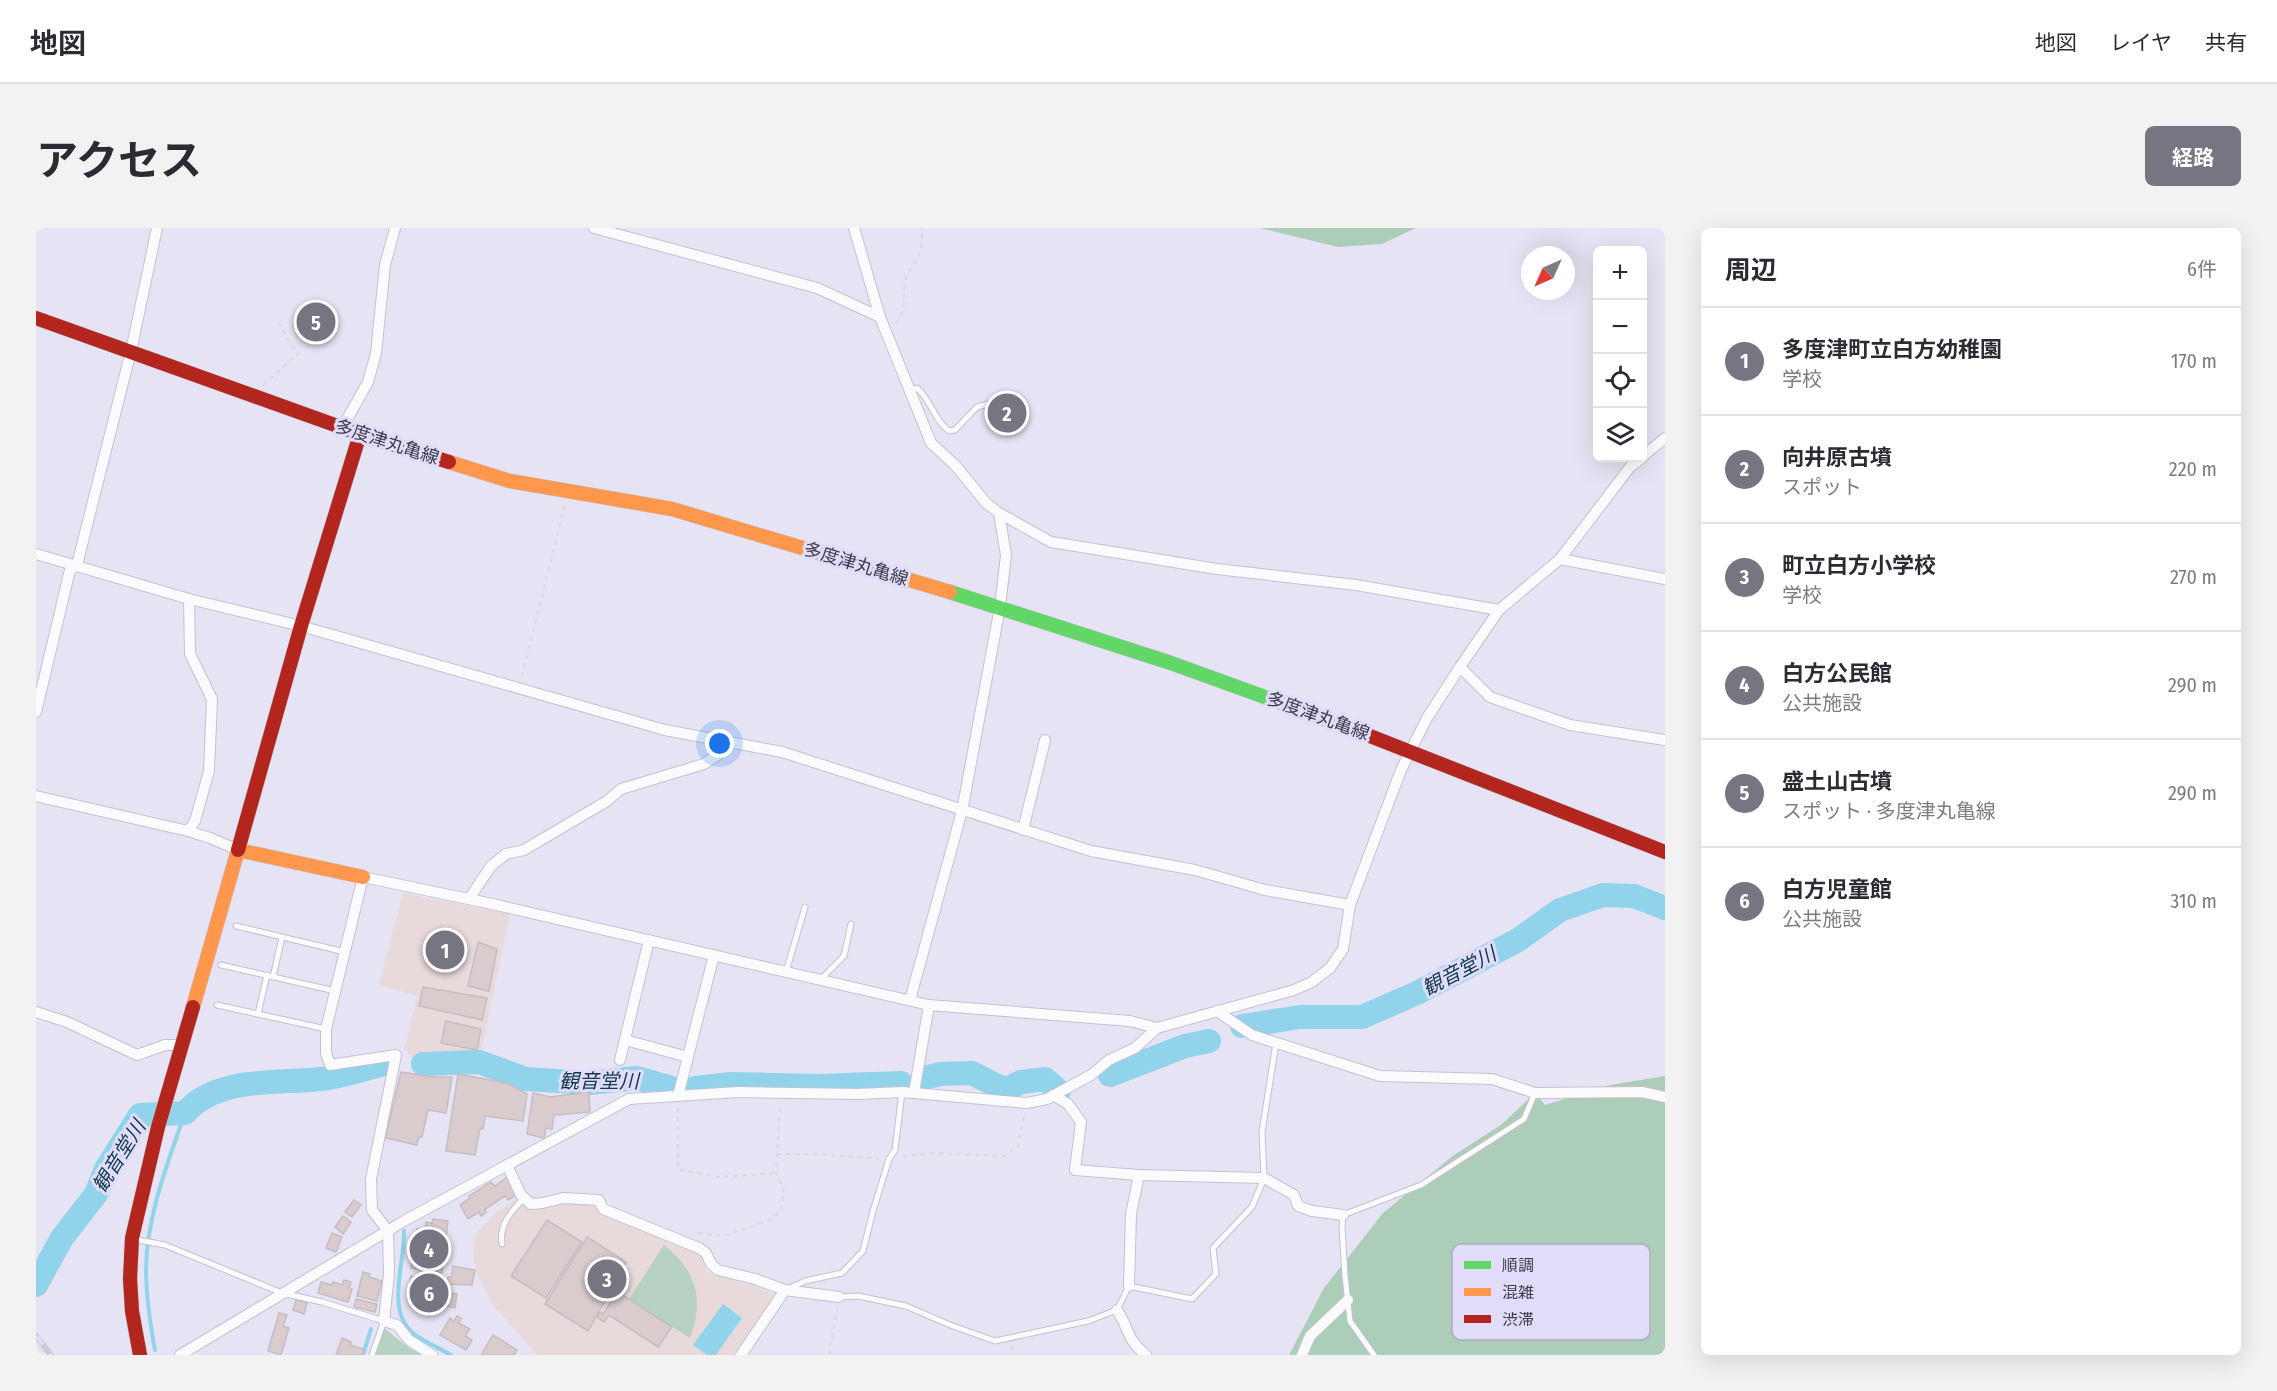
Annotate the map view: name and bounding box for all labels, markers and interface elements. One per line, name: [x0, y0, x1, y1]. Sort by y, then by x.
text: 地図: [30, 27, 86, 60]
text: 地図: [2035, 30, 2077, 56]
text: レイヤ: [2110, 30, 2172, 56]
text: 共有: [2205, 30, 2247, 56]
button: 経路: [2145, 126, 2241, 186]
text: アクセス: [36, 136, 202, 186]
north arrow: [1521, 246, 1575, 300]
map controls: [1593, 246, 1647, 462]
button: +: [1593, 246, 1647, 300]
text: 周辺: [1725, 255, 1777, 286]
text: 6件: [2187, 257, 2217, 281]
pin: 5: [296, 300, 336, 344]
button: −: [1593, 300, 1647, 354]
text: 多度津町立白方幼稚園: [1782, 336, 2002, 363]
text: 1: [1740, 349, 1749, 373]
text: 170 m: [2171, 349, 2217, 373]
button: locate: [1593, 354, 1647, 408]
text: 学校: [1782, 367, 1822, 391]
pin: 2: [988, 390, 1026, 435]
button: layers: [1593, 408, 1647, 462]
street label: 多度津丸亀線: [332, 415, 442, 469]
text: 向井原古墳: [1782, 444, 1892, 471]
text: 2: [1740, 457, 1749, 481]
text: 220 m: [2169, 457, 2217, 481]
text: スポット: [1782, 475, 1862, 499]
street label: 多度津丸亀線: [801, 538, 911, 590]
text: 町立白方小学校: [1782, 552, 1936, 579]
text: 3: [1740, 565, 1749, 589]
text: 270 m: [2170, 565, 2217, 589]
text: 学校: [1782, 583, 1822, 607]
text: 白方公民館: [1782, 660, 1892, 687]
text: 4: [1739, 673, 1750, 697]
text: 290 m: [2168, 673, 2217, 697]
street label: 多度津丸亀線: [1263, 687, 1373, 745]
text: 公共施設: [1782, 691, 1862, 715]
your location: [705, 729, 734, 758]
text: 盛土山古墳: [1782, 768, 1892, 795]
text: 5: [1740, 781, 1749, 805]
text: 290 m: [2168, 781, 2217, 805]
text: スポット · 多度津丸亀線: [1782, 799, 1996, 823]
text: 白方児童館: [1782, 876, 1892, 903]
text: 6: [1739, 889, 1750, 913]
text: 310 m: [2170, 889, 2217, 913]
text: 公共施設: [1782, 907, 1862, 931]
pin: 1: [426, 928, 464, 972]
water label: 観音堂川: [1418, 941, 1502, 1000]
water label: 観音堂川: [559, 1069, 641, 1093]
water label: 観音堂川: [88, 1114, 151, 1196]
pin: 4: [410, 1226, 448, 1272]
legend: [1452, 1244, 1650, 1340]
pin: 3: [588, 1256, 626, 1302]
text: 順調: [1502, 1256, 1534, 1275]
pin: 6: [410, 1270, 448, 1316]
text: 混雑: [1502, 1283, 1534, 1302]
text: 渋滞: [1502, 1310, 1534, 1329]

